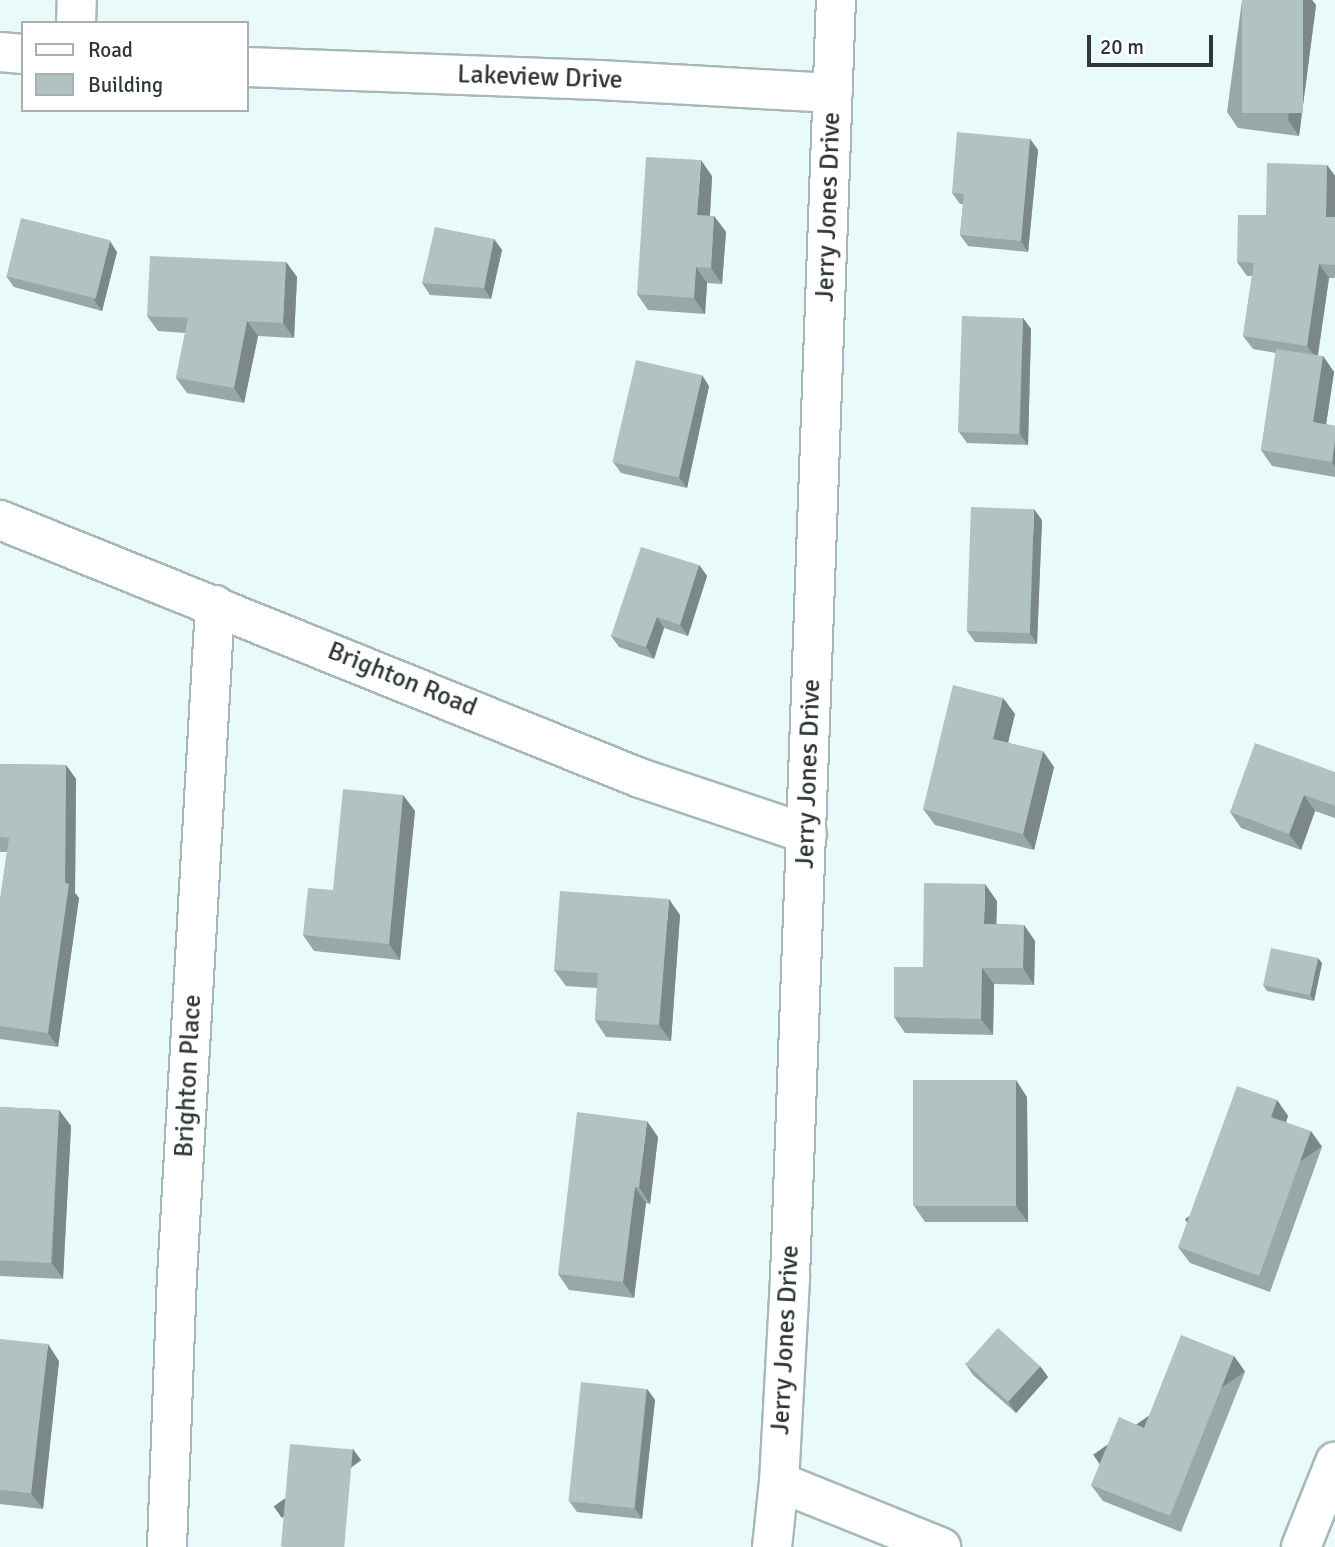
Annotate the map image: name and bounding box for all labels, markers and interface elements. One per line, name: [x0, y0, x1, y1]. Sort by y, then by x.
legend: [21, 21, 248, 112]
scale bar: [1090, 21, 1216, 65]
text: 20 m: [1100, 34, 1144, 60]
text: Road: [88, 37, 133, 63]
street label: Lakeview Drive: [457, 60, 623, 96]
text: Building: [88, 72, 163, 98]
street label: Jerry Jones Drive: [810, 112, 848, 302]
street label: Brighton Road: [323, 636, 481, 724]
street label: Jerry Jones Drive: [790, 679, 828, 869]
street label: Brighton Place: [169, 994, 209, 1158]
street label: Jerry Jones Drive: [765, 1244, 807, 1436]

